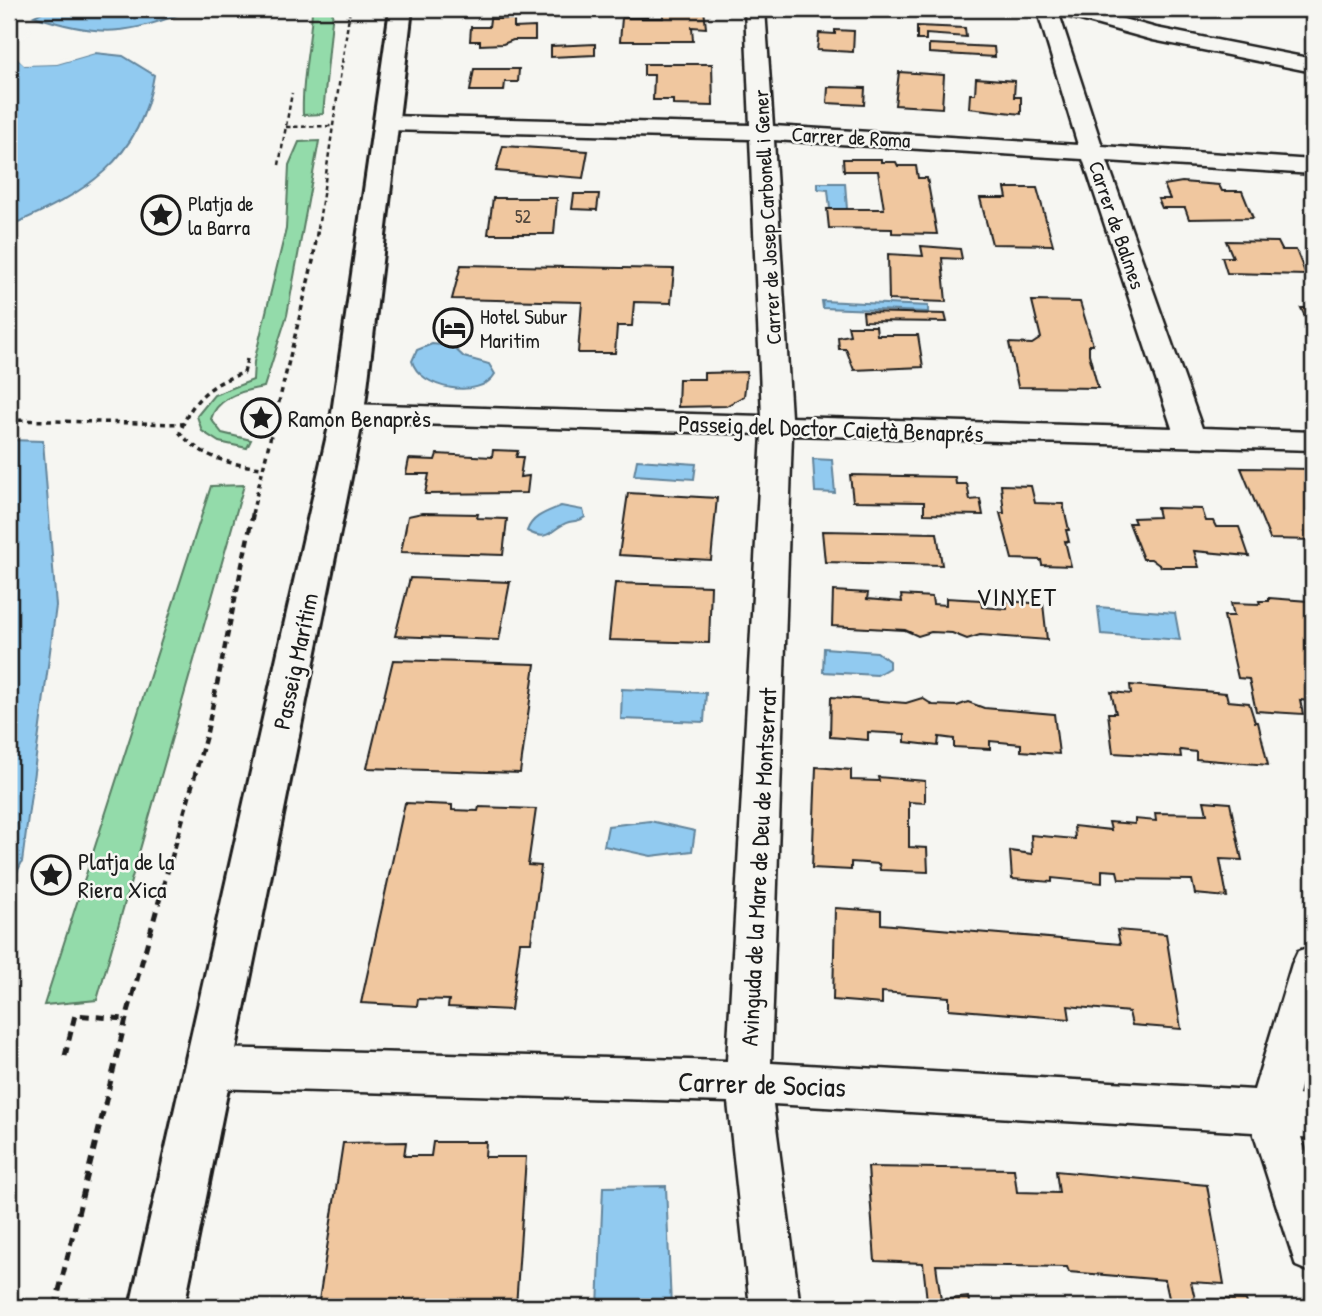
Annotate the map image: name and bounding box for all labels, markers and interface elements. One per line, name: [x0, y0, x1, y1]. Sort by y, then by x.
street label: Carrer de Josep Carbonell i Gener: [746, 89, 788, 345]
street label: Carrer de Roma: [791, 119, 911, 155]
street label: Carrer de Balmes: [1082, 157, 1152, 293]
place label: Platja de la Barra: [188, 189, 254, 242]
place icon: Platja de la Barra: [140, 194, 182, 236]
house number: 52: [515, 204, 532, 229]
place label: Hotel Subur Maritim: [480, 302, 567, 355]
hotel icon: Hotel Subur Maritim: [432, 307, 474, 349]
place icon: Ramon Benaprès: [240, 397, 282, 439]
place label: Ramon Benaprès: [288, 402, 431, 434]
street label: Passeig del Doctor Caietà Benaprés: [678, 407, 984, 449]
district label: VINYET: [976, 579, 1058, 614]
street label: Passeig Marítim: [265, 590, 325, 732]
street label: Avinguda de la Mare de Deu de Montserrat: [733, 686, 783, 1047]
place label: Platja de la Riera Xica: [78, 845, 174, 905]
place icon: Platja de la Riera Xica: [30, 854, 72, 896]
street label: Carrer de Socias: [677, 1062, 847, 1106]

